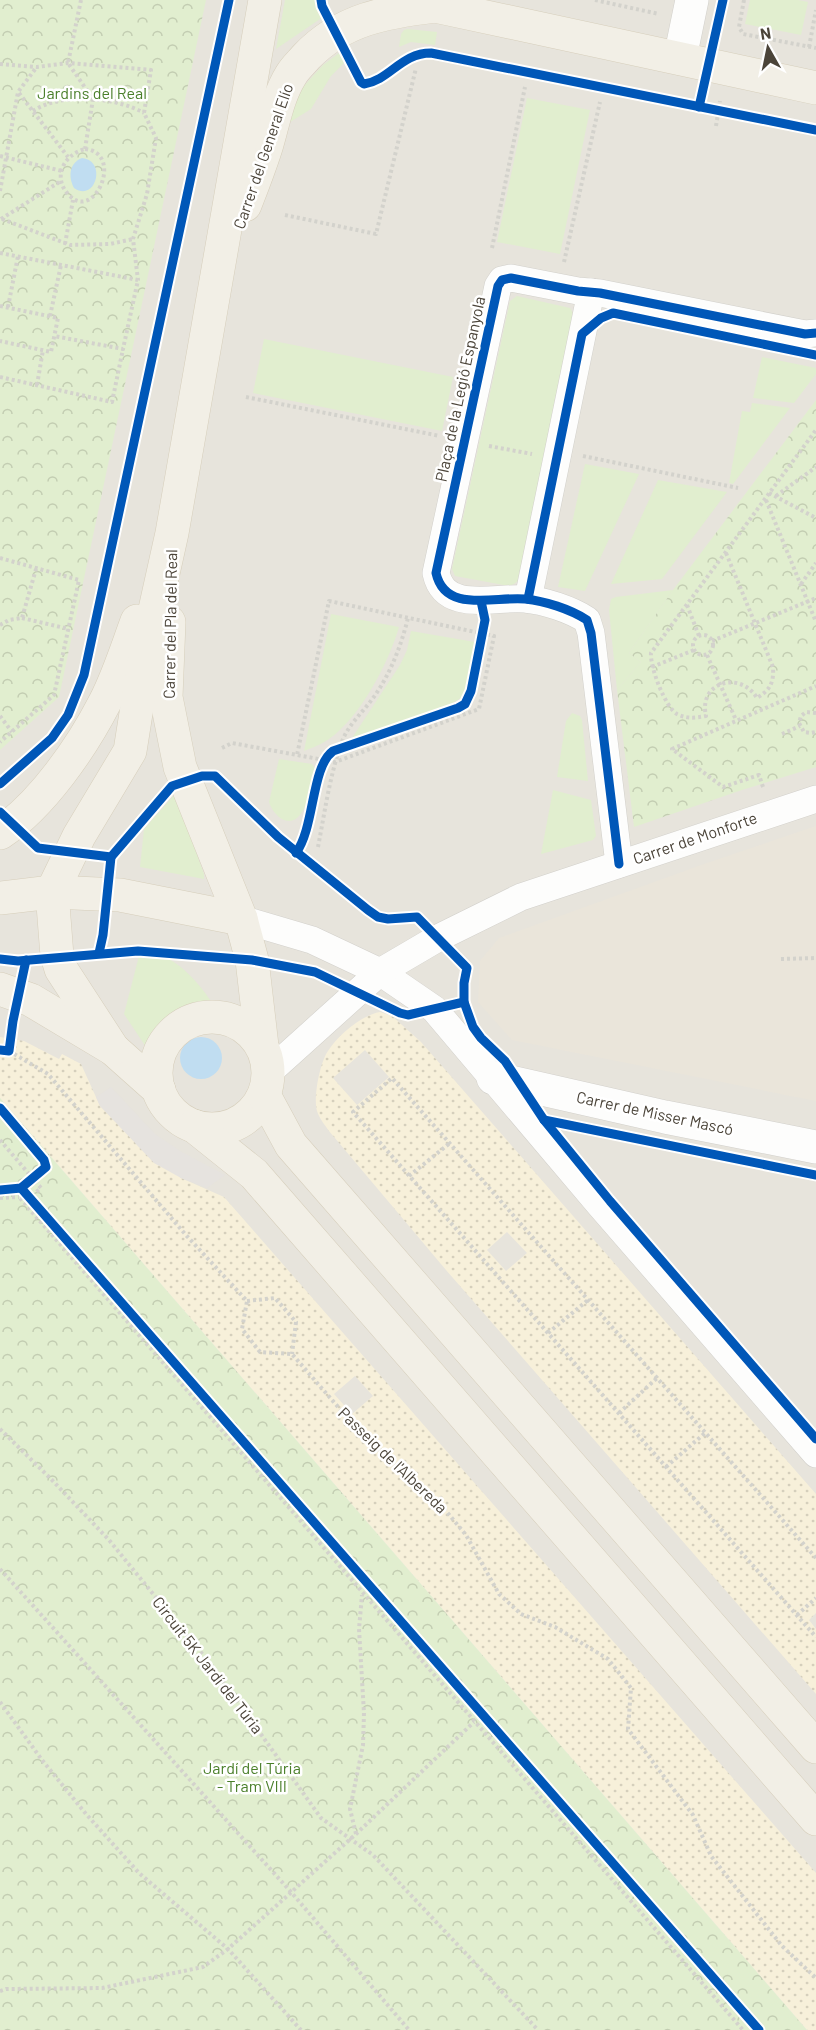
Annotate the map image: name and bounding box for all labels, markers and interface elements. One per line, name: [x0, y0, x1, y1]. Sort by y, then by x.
north arrow: [738, 18, 798, 78]
text: N: [759, 22, 772, 43]
street label: Carrer del General Elío: [229, 81, 296, 231]
park label: Jardins del Real: [37, 83, 147, 102]
street label: Plaça de la Legió Espanyola: [431, 294, 488, 483]
street label: Carrer del Pla del Real: [159, 549, 180, 699]
street label: Carrer de Monforte: [630, 807, 759, 868]
street label: Carrer de Misser Mascó: [575, 1087, 735, 1138]
street label: Passeig de l'Albereda: [335, 1403, 452, 1517]
street label: Circuit 5K Jardí del Túria: [149, 1592, 268, 1737]
park label: Jardí del Túria - Tram VIII: [203, 1758, 301, 1795]

